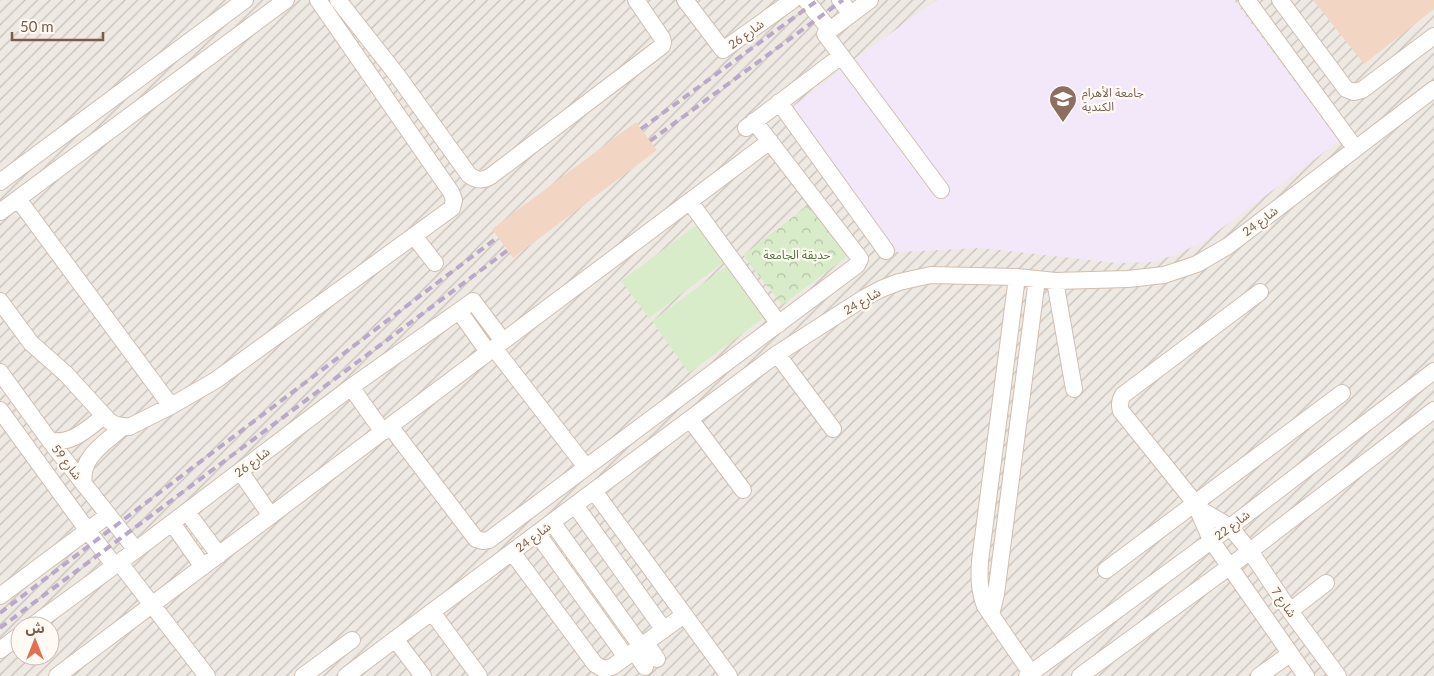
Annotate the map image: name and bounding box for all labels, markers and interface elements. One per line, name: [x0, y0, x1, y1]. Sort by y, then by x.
scale bar: [12, 10, 104, 42]
street label: شارع 26: [725, 16, 768, 54]
text: 50 m: [20, 17, 54, 35]
school or university icon: جامعة الأهرام الكندية: [1048, 84, 1078, 123]
place label: جامعة الأهرام الكندية: [1082, 85, 1144, 114]
street label: شارع 24: [1239, 203, 1282, 241]
park label: حديقة الجامعة: [763, 247, 831, 262]
street label: شارع 24: [841, 284, 884, 319]
street label: شارع 59: [47, 441, 85, 484]
street label: شارع 26: [231, 444, 274, 482]
street label: شارع 22: [1211, 507, 1254, 545]
street label: شارع 24: [512, 519, 555, 557]
street label: شارع 7: [1267, 584, 1300, 621]
north arrow: [10, 616, 60, 666]
text: ش: [25, 619, 45, 636]

